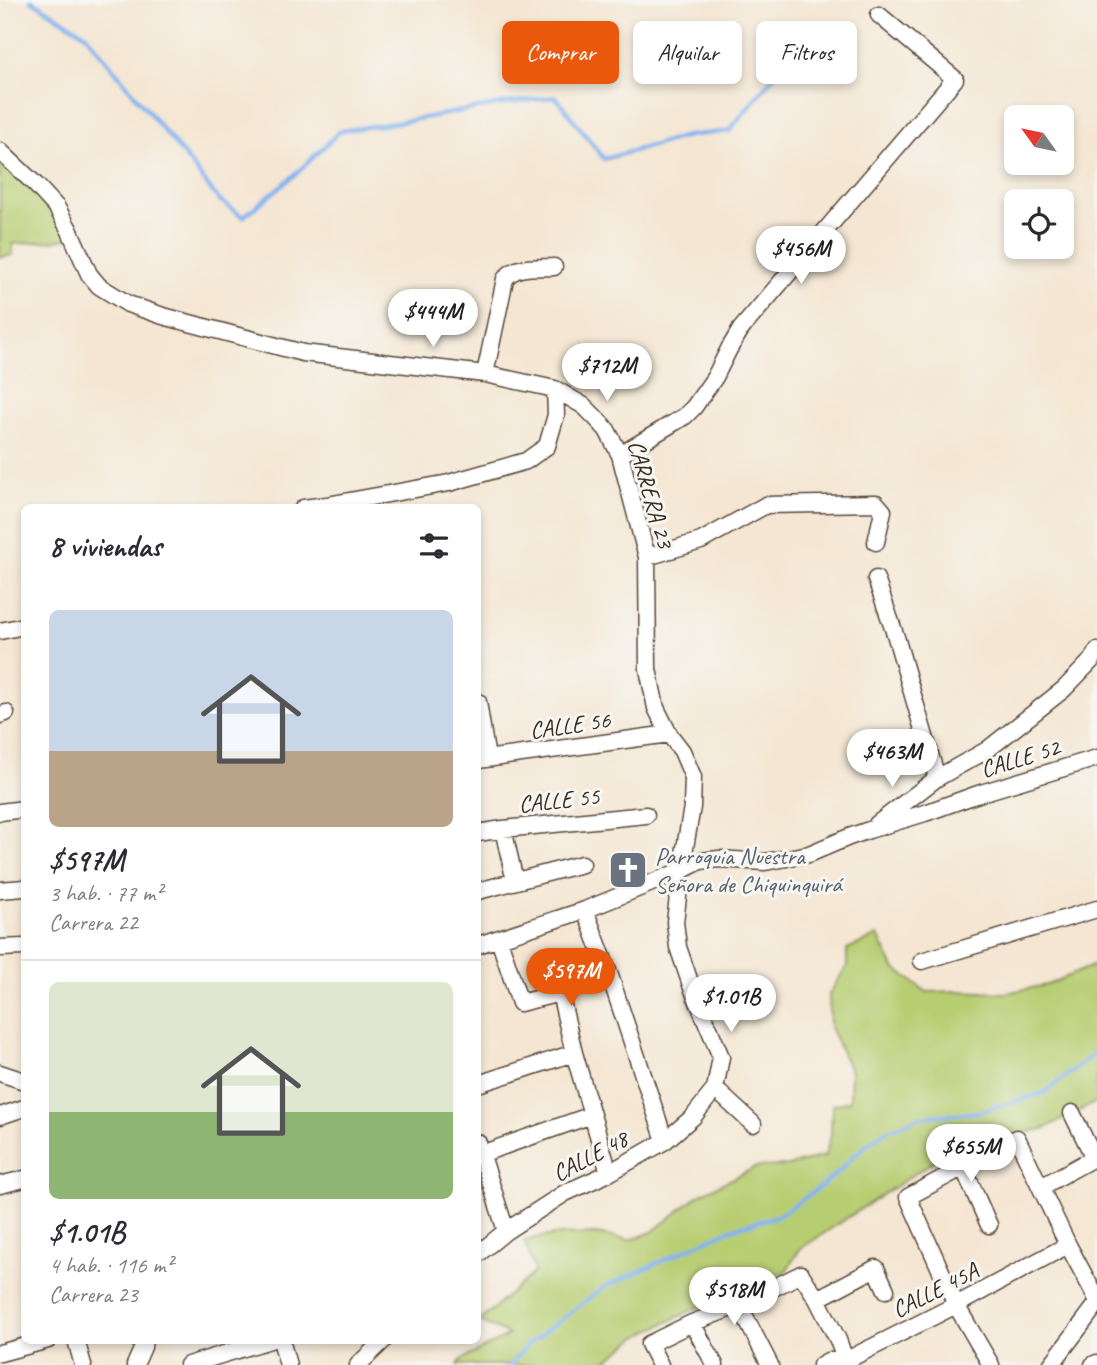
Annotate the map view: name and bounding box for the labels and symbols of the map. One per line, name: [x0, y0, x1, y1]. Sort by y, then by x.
north arrow: [1004, 105, 1074, 175]
pin: $456M: [752, 226, 850, 286]
pin: $444M: [384, 290, 482, 349]
pin: $712M: [558, 344, 656, 403]
street label: CARRERA 23: [621, 437, 681, 553]
street label: CALLE 56: [528, 704, 613, 745]
pin: $463M: [843, 730, 941, 789]
street label: CALLE 52: [977, 731, 1065, 784]
street label: CALLE 55: [517, 781, 602, 819]
place label: Parroquia Nuestra Señora de Chiquinquirá: [655, 841, 844, 899]
church icon: Parroquia Nuestra Señora de Chiquinquirá: [607, 849, 649, 891]
pin: $597M: [522, 948, 620, 1008]
pin: $1.01B: [674, 974, 788, 1034]
street label: CALLE 48: [547, 1123, 635, 1188]
pin: $655M: [922, 1124, 1020, 1184]
street label: CALLE 45A: [887, 1255, 984, 1324]
pin: $518M: [685, 1268, 783, 1327]

